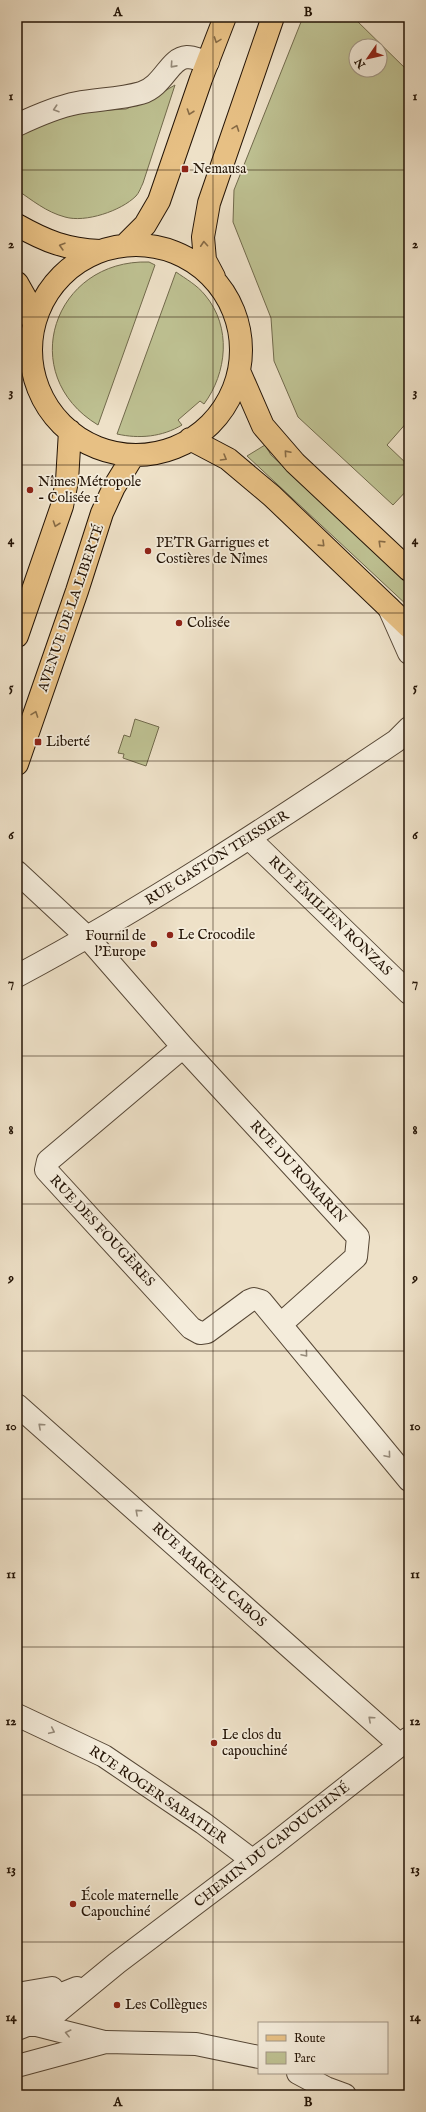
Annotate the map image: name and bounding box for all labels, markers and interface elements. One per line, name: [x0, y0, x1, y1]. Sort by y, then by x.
text: A: [113, 4, 124, 21]
text: B: [304, 4, 313, 21]
one-way arrow: [213, 36, 221, 43]
north arrow: [348, 38, 388, 78]
text: N: [352, 55, 370, 72]
one-way arrow: [170, 60, 177, 68]
text: 1: [9, 88, 14, 105]
text: 1: [413, 88, 418, 105]
one-way arrow: [53, 104, 60, 113]
one-way arrow: [187, 108, 195, 115]
one-way arrow: [231, 124, 239, 131]
place label: Nemausa: [193, 160, 247, 178]
marker: Nemausa: [180, 164, 190, 174]
text: 2: [8, 236, 14, 253]
text: 2: [412, 236, 418, 253]
one-way arrow: [199, 241, 208, 247]
one-way arrow: [58, 242, 65, 251]
text: 3: [9, 384, 14, 401]
text: 3: [413, 384, 418, 401]
one-way arrow: [285, 451, 292, 458]
one-way arrow: [220, 453, 227, 460]
place label: Nîmes Métropole - Colisée 1: [38, 473, 142, 507]
marker: Nîmes Métropole - Colisée 1: [25, 485, 35, 495]
street label: AVENUE DE LA LIBERTÉ: [33, 521, 108, 695]
one-way arrow: [52, 521, 60, 528]
text: 4: [8, 532, 15, 549]
text: 4: [412, 532, 419, 549]
place label: PETR Garrigues et Costières de Nîmes: [156, 534, 270, 568]
one-way arrow: [317, 539, 325, 546]
one-way arrow: [378, 541, 386, 548]
marker: PETR Garrigues et Costières de Nîmes: [143, 546, 153, 556]
place label: Colisée: [187, 614, 230, 632]
marker: Colisée: [174, 618, 184, 628]
text: 5: [9, 679, 14, 696]
text: 5: [413, 679, 418, 696]
one-way arrow: [30, 710, 38, 717]
place label: Liberté: [46, 733, 91, 751]
marker: Liberté: [33, 737, 43, 747]
street label: RUE GASTON TEISSIER: [142, 806, 292, 910]
text: 6: [8, 827, 14, 844]
text: 6: [412, 827, 418, 844]
street label: RUE ÉMILIEN RONZAS: [264, 852, 396, 980]
place label: Le Crocodile: [178, 926, 256, 944]
place label: Fournil de l'Europe: [85, 927, 147, 961]
marker: Le Crocodile: [165, 930, 175, 940]
marker: Fournil de l'Europe: [149, 939, 159, 949]
text: 7: [8, 975, 14, 992]
text: 7: [412, 975, 418, 992]
street label: RUE DU ROMARIN: [246, 1117, 350, 1227]
text: 8: [8, 1122, 14, 1139]
text: 8: [412, 1122, 418, 1139]
street label: RUE DES FOUGÈRES: [46, 1171, 159, 1291]
text: 9: [7, 1270, 14, 1287]
text: 9: [411, 1270, 418, 1287]
one-way arrow: [301, 1350, 308, 1357]
text: 10: [5, 1418, 17, 1435]
text: 10: [409, 1418, 421, 1435]
one-way arrow: [38, 1423, 45, 1430]
one-way arrow: [384, 1450, 391, 1457]
one-way arrow: [135, 1509, 143, 1517]
street label: RUE MARCEL CABOS: [148, 1519, 270, 1631]
text: 11: [6, 1566, 16, 1583]
text: 11: [410, 1566, 420, 1583]
text: 12: [6, 1713, 16, 1730]
text: 12: [410, 1713, 420, 1730]
one-way arrow: [368, 1717, 376, 1724]
one-way arrow: [48, 1726, 56, 1734]
place label: Le clos du capouchiné: [222, 1726, 288, 1760]
marker: Le clos du capouchiné: [209, 1738, 219, 1748]
street label: RUE ROGER SABATIER: [86, 1742, 231, 1848]
street label: CHEMIN DU CAPOUCHINÉ: [190, 1778, 354, 1911]
text: 13: [6, 1861, 16, 1878]
text: 13: [410, 1861, 420, 1878]
place label: École maternelle Capouchiné: [81, 1886, 179, 1921]
marker: École maternelle Capouchiné: [68, 1899, 78, 1909]
place label: Les Collègues: [125, 1996, 207, 2014]
marker: Les Collègues: [112, 2000, 122, 2010]
text: 14: [5, 2009, 17, 2026]
text: 14: [409, 2009, 421, 2026]
legend: [258, 2022, 388, 2074]
one-way arrow: [65, 2029, 71, 2037]
text: Route: [294, 2031, 326, 2046]
text: Parc: [294, 2051, 316, 2066]
text: A: [113, 2094, 124, 2111]
text: B: [304, 2094, 313, 2111]

